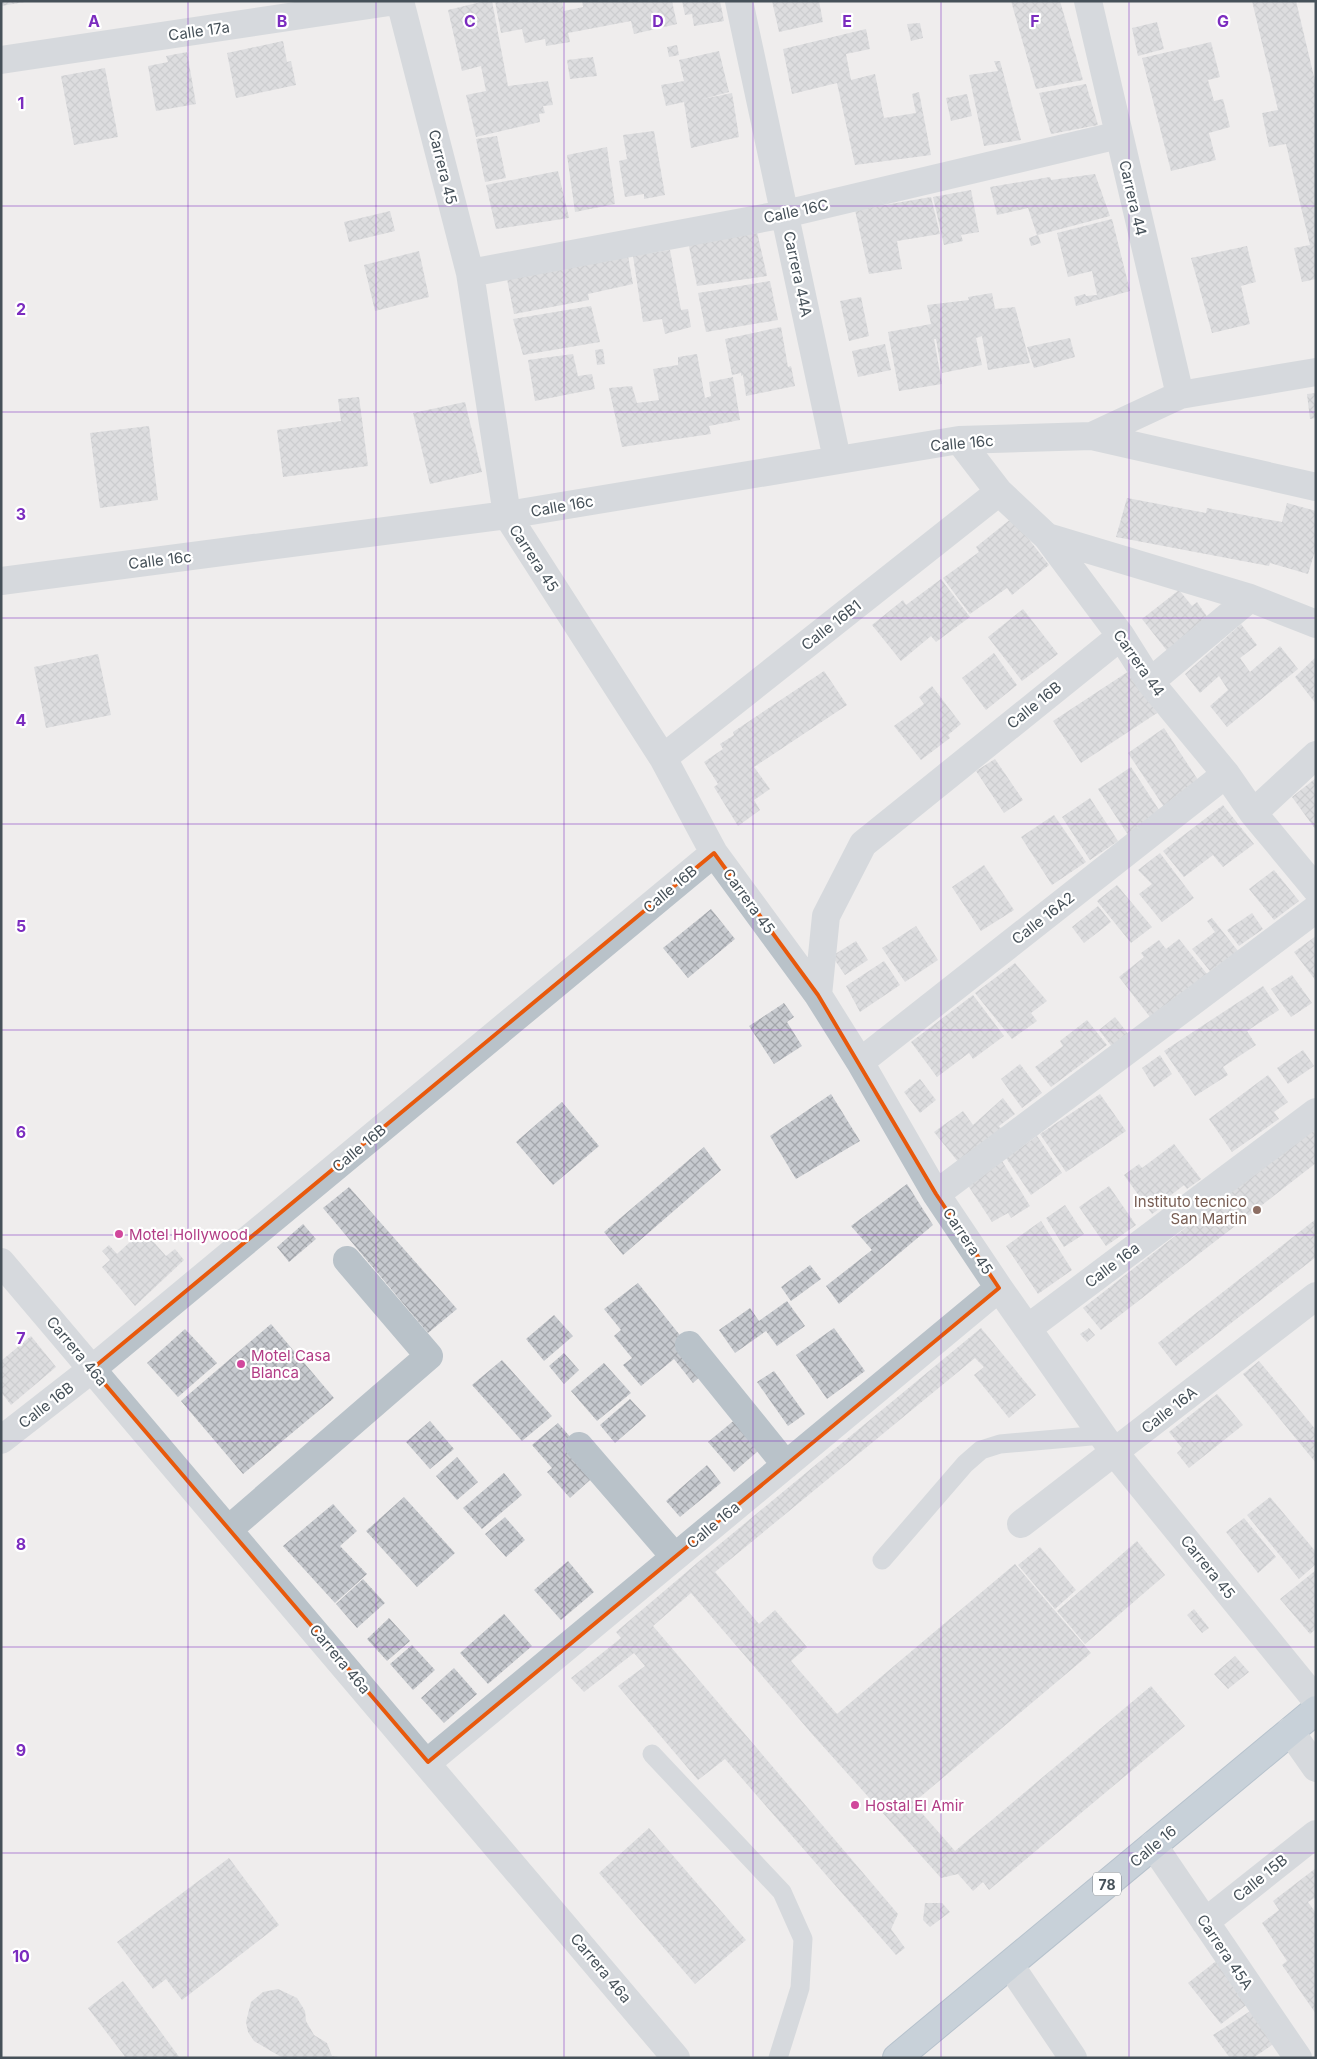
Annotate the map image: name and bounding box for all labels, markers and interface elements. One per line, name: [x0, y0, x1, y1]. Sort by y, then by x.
text: A: [88, 11, 100, 31]
text: B: [277, 11, 287, 31]
text: C: [464, 11, 476, 31]
text: D: [652, 11, 664, 31]
text: E: [842, 11, 852, 31]
text: F: [1030, 11, 1040, 31]
text: G: [1217, 11, 1229, 31]
street label: Calle 17a: [167, 17, 231, 45]
text: 1: [18, 93, 24, 113]
street label: Carrera 45: [425, 128, 461, 206]
street label: Carrera 44: [1115, 158, 1151, 238]
street label: Calle 16C: [762, 195, 830, 227]
street label: Carrera 44A: [780, 229, 816, 319]
text: 2: [16, 299, 26, 319]
street label: Calle 16c: [929, 431, 995, 455]
street label: Calle 16c: [529, 491, 595, 521]
text: 3: [16, 504, 26, 524]
street label: Carrera 45: [505, 521, 563, 595]
street label: Calle 16c: [127, 547, 193, 573]
street label: Calle 16B1: [797, 596, 865, 654]
street label: Carrera 44: [1109, 626, 1169, 700]
street label: Calle 16B: [1003, 677, 1065, 733]
text: 4: [16, 710, 27, 730]
street label: Calle 16B: [639, 861, 701, 917]
street label: Carrera 45: [719, 864, 779, 938]
street label: Calle 16A2: [1008, 888, 1078, 948]
text: 5: [16, 916, 26, 936]
street label: Calle 16B: [328, 1120, 390, 1176]
text: 6: [16, 1122, 26, 1142]
place label: Instituto tecnico San Martin: [1134, 1192, 1247, 1228]
street label: Carrera 45: [939, 1204, 997, 1278]
marker: Instituto tecnico San Martin: [1251, 1204, 1263, 1216]
place label: Motel Hollywood: [129, 1225, 248, 1244]
marker: Motel Hollywood: [113, 1228, 125, 1240]
street label: Calle 16a: [1081, 1238, 1143, 1292]
street label: Carrera 46a: [42, 1312, 112, 1390]
text: 7: [16, 1328, 26, 1348]
place label: Motel Casa Blanca: [251, 1346, 331, 1382]
marker: Motel Casa Blanca: [235, 1358, 247, 1370]
street label: Calle 16B: [15, 1378, 77, 1432]
street label: Calle 16A: [1137, 1382, 1201, 1438]
street label: Calle 16a: [683, 1497, 743, 1553]
street label: Carrera 45: [1177, 1531, 1239, 1603]
text: 8: [16, 1534, 26, 1554]
street label: Carrera 46a: [305, 1620, 375, 1698]
text: 9: [16, 1740, 26, 1760]
place label: Hostal El Amir: [865, 1796, 964, 1815]
marker: Hostal El Amir: [849, 1799, 861, 1811]
street label: Calle 16: [1126, 1821, 1180, 1871]
street label: Calle 15B: [1229, 1850, 1291, 1906]
road number: 78: [1093, 1872, 1121, 1896]
street label: Carrera 45A: [1193, 1911, 1257, 1993]
street label: Carrera 46a: [566, 1929, 636, 2007]
text: 10: [12, 1946, 30, 1966]

